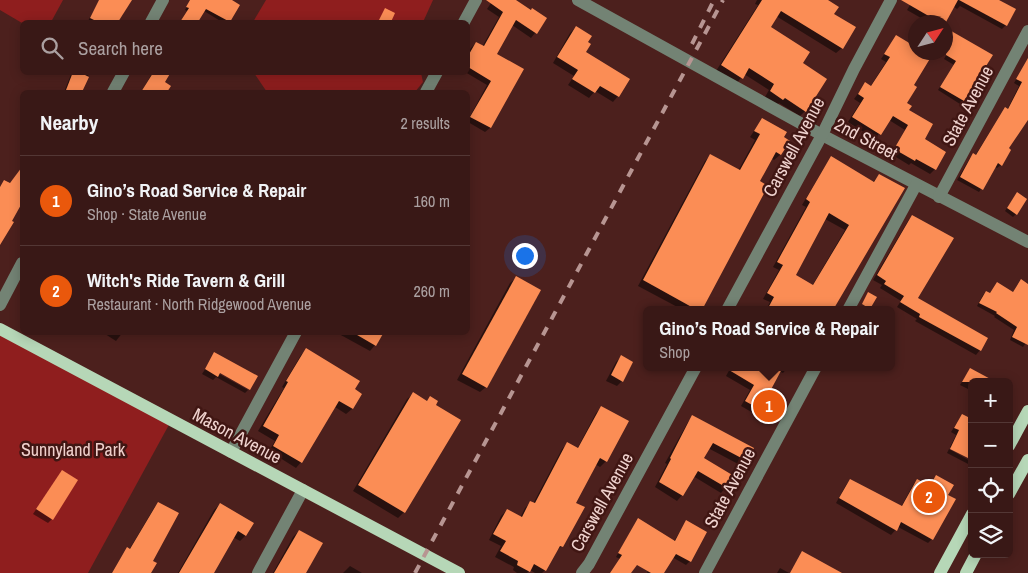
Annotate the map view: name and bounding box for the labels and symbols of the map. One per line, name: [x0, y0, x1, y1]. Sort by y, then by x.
north arrow: [908, 15, 953, 60]
street label: State Avenue: [936, 61, 999, 150]
street label: Carswell Avenue: [757, 92, 830, 201]
street label: 2nd Street: [830, 112, 902, 166]
your location: [512, 243, 538, 269]
pin: 1: [753, 387, 785, 425]
street label: Mason Avenue: [188, 402, 286, 469]
park label: Sunnyland Park: [21, 437, 126, 462]
street label: State Avenue: [698, 443, 761, 532]
street label: Carswell Avenue: [564, 448, 639, 556]
pin: 2: [913, 478, 945, 516]

